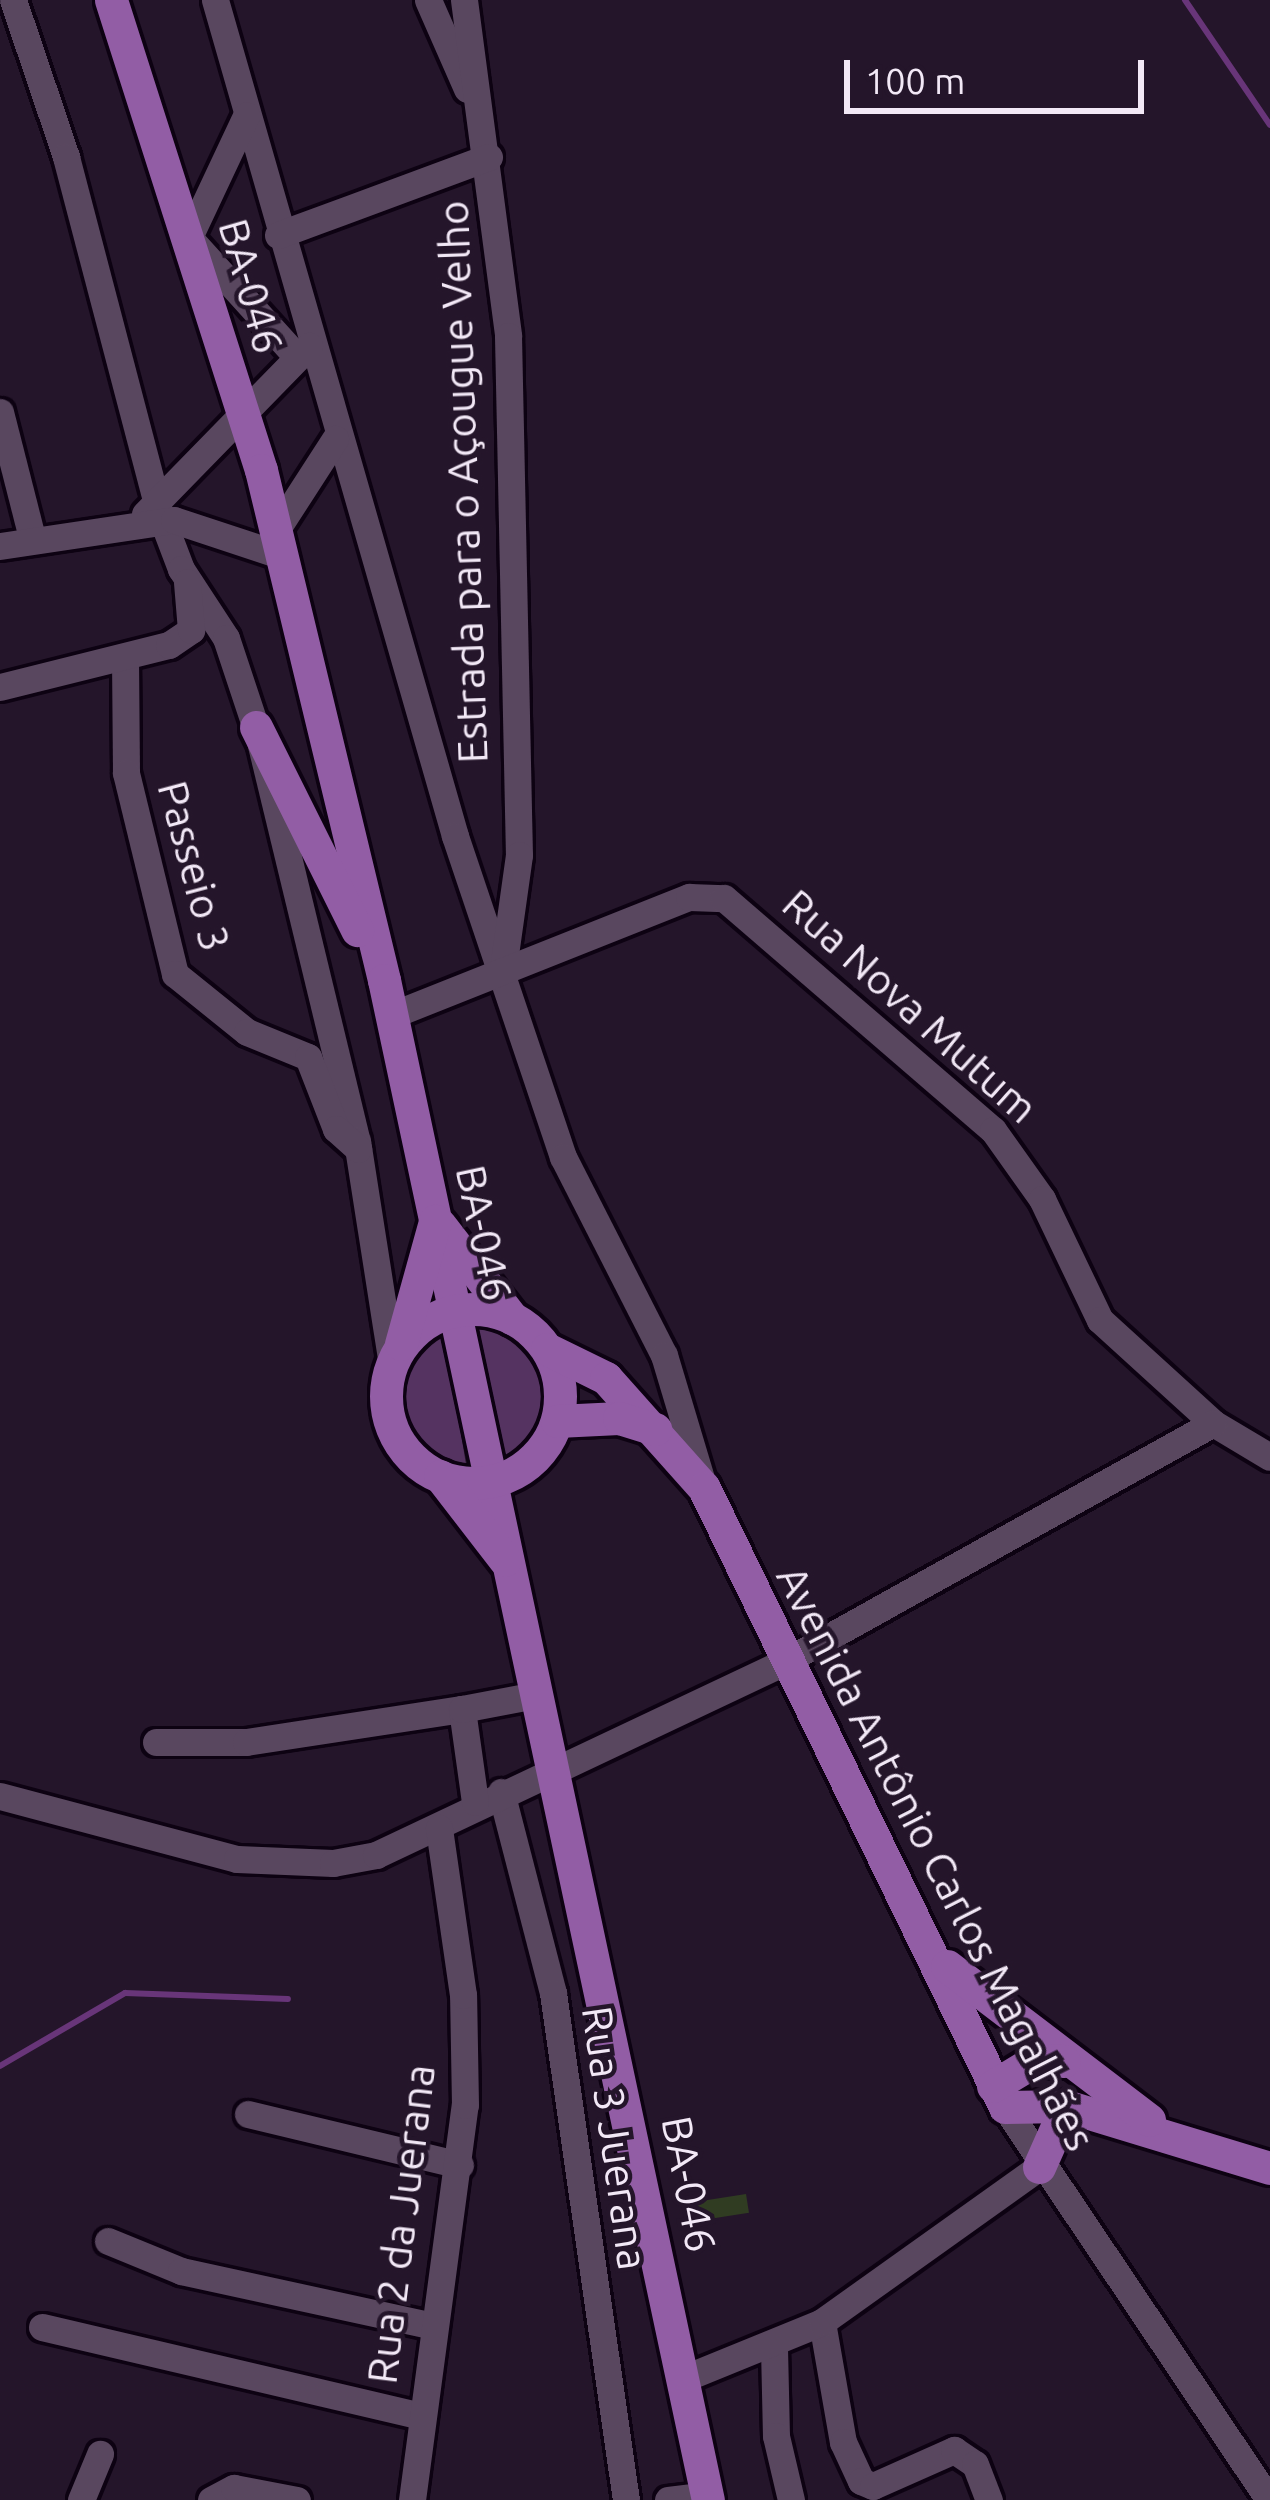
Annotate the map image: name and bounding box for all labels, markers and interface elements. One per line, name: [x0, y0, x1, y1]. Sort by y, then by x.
scale bar: [850, 36, 1150, 110]
text: 100 m: [865, 60, 965, 101]
street label: Estrada para o Açougue Velho: [428, 200, 498, 764]
street label: BA-046: [208, 213, 294, 359]
street label: Passeio 3: [147, 775, 241, 957]
street label: Rua Nova Mutum: [772, 879, 1048, 1133]
street label: BA-046: [445, 1161, 523, 1305]
street label: Avenida Antônio Carlos Magalhães: [766, 1557, 1106, 2159]
street label: Rua 3 Juerana: [572, 2003, 658, 2273]
street label: Rua 2 da Juerana: [356, 2061, 446, 2387]
street label: BA-046: [651, 2112, 727, 2256]

